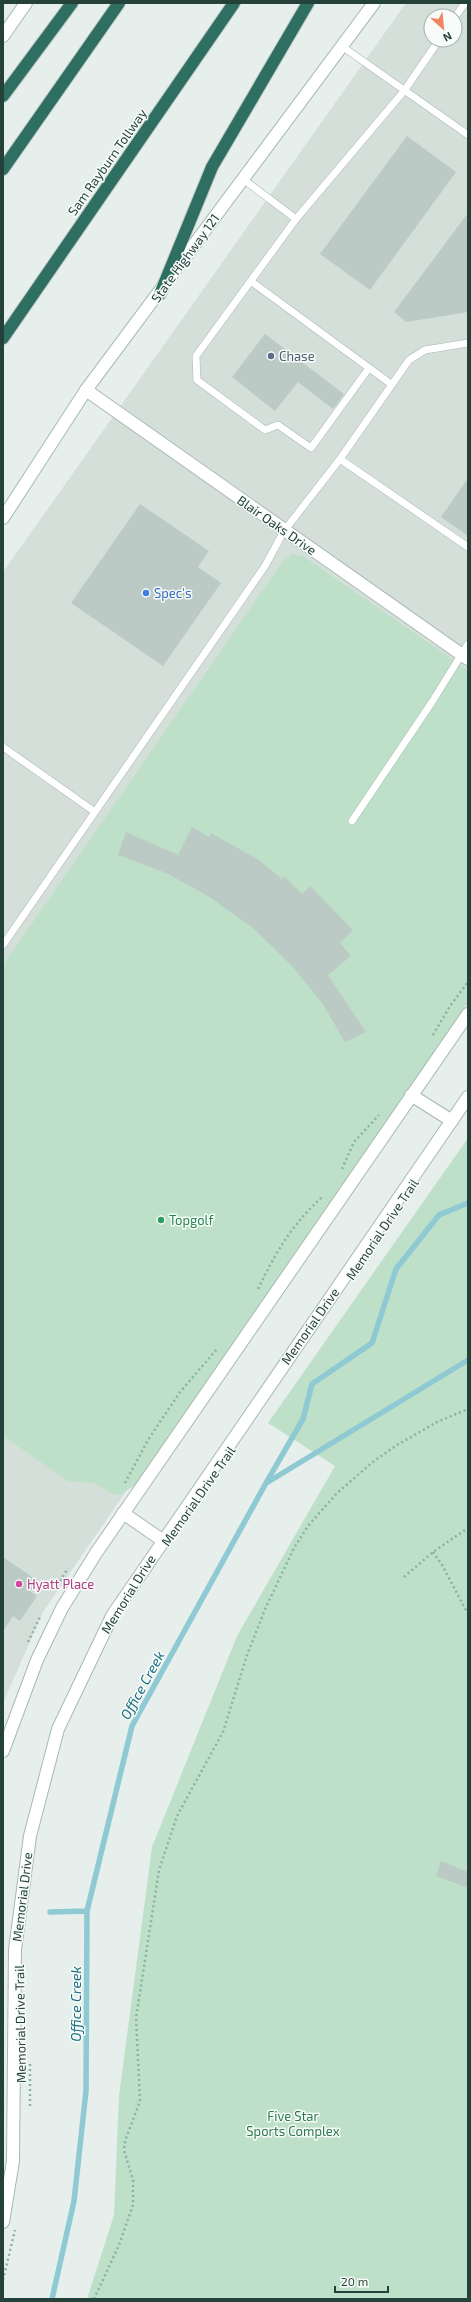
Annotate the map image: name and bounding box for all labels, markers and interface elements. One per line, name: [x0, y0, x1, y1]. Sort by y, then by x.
north arrow: [423, 8, 463, 48]
text: N: [441, 30, 454, 45]
street label: Sam Rayburn Tollway: [64, 105, 150, 218]
street label: State Highway 121: [147, 210, 223, 306]
place label: Chase: [279, 348, 315, 364]
marker: Chase: [266, 351, 276, 361]
street label: Blair Oaks Drive: [234, 492, 320, 558]
place label: Spec's: [154, 585, 192, 601]
marker: Spec's: [141, 588, 151, 598]
street label: Memorial Drive Trail: [342, 1175, 422, 1283]
place label: Topgolf: [169, 1212, 214, 1228]
marker: Topgolf: [156, 1215, 166, 1225]
street label: Memorial Drive: [278, 1285, 342, 1367]
street label: Memorial Drive Trail: [157, 1443, 239, 1549]
street label: Memorial Drive: [97, 1552, 159, 1636]
place label: Hyatt Place: [27, 1576, 94, 1592]
marker: Hyatt Place: [14, 1579, 24, 1589]
water label: Office Creek: [116, 1648, 168, 1722]
street label: Memorial Drive: [9, 1851, 35, 1943]
street label: Memorial Drive Trail: [11, 1965, 29, 2083]
water label: Office Creek: [67, 1966, 84, 2042]
park label: Five Star Sports Complex: [246, 2108, 340, 2139]
scale bar: [335, 2268, 388, 2294]
text: 20 m: [341, 2274, 368, 2288]

